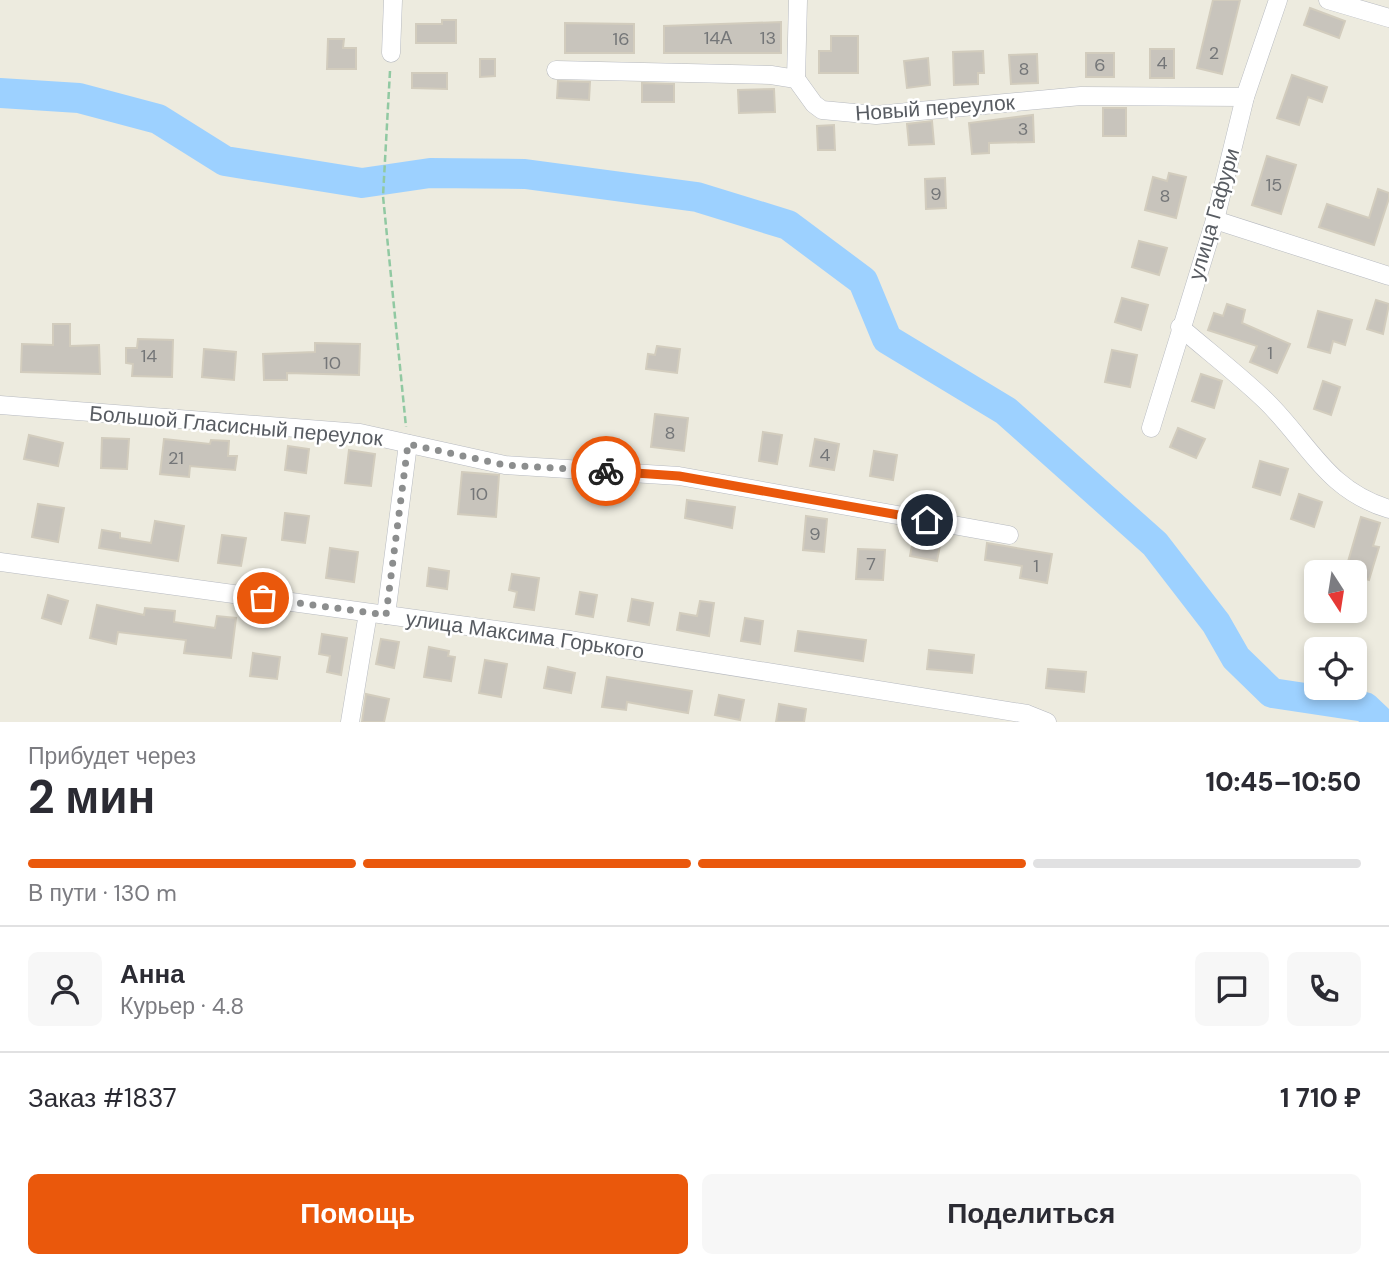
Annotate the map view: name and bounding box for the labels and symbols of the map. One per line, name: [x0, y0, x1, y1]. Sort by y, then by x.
house number: 14А: [704, 26, 732, 50]
house number: 13: [760, 26, 776, 50]
house number: 16: [613, 27, 629, 51]
house number: 2: [1209, 41, 1219, 65]
house number: 4: [1157, 51, 1168, 75]
house number: 6: [1094, 53, 1106, 77]
house number: 8: [1019, 57, 1029, 81]
street label: Новый переулок: [854, 88, 1017, 128]
house number: 3: [1018, 117, 1028, 141]
street label: улица Гафури: [1182, 145, 1246, 283]
house number: 15: [1266, 173, 1282, 197]
house number: 9: [930, 182, 942, 206]
house number: 8: [1160, 184, 1170, 208]
house number: 1: [1267, 341, 1273, 365]
house number: 14: [141, 344, 157, 368]
house number: 10: [323, 351, 341, 375]
street label: Большой Гласисный переулок: [88, 399, 385, 453]
house number: 8: [665, 421, 675, 445]
courier: [571, 436, 641, 506]
house number: 4: [820, 443, 831, 467]
house number: 21: [168, 446, 184, 470]
house number: 10: [470, 482, 488, 506]
pin: [897, 490, 957, 550]
house number: 9: [809, 522, 821, 546]
house number: 7: [866, 552, 876, 576]
house number: 1: [1033, 554, 1039, 578]
north arrow: [1304, 560, 1367, 623]
pin: [233, 568, 293, 628]
street label: улица Максима Горького: [404, 604, 646, 666]

